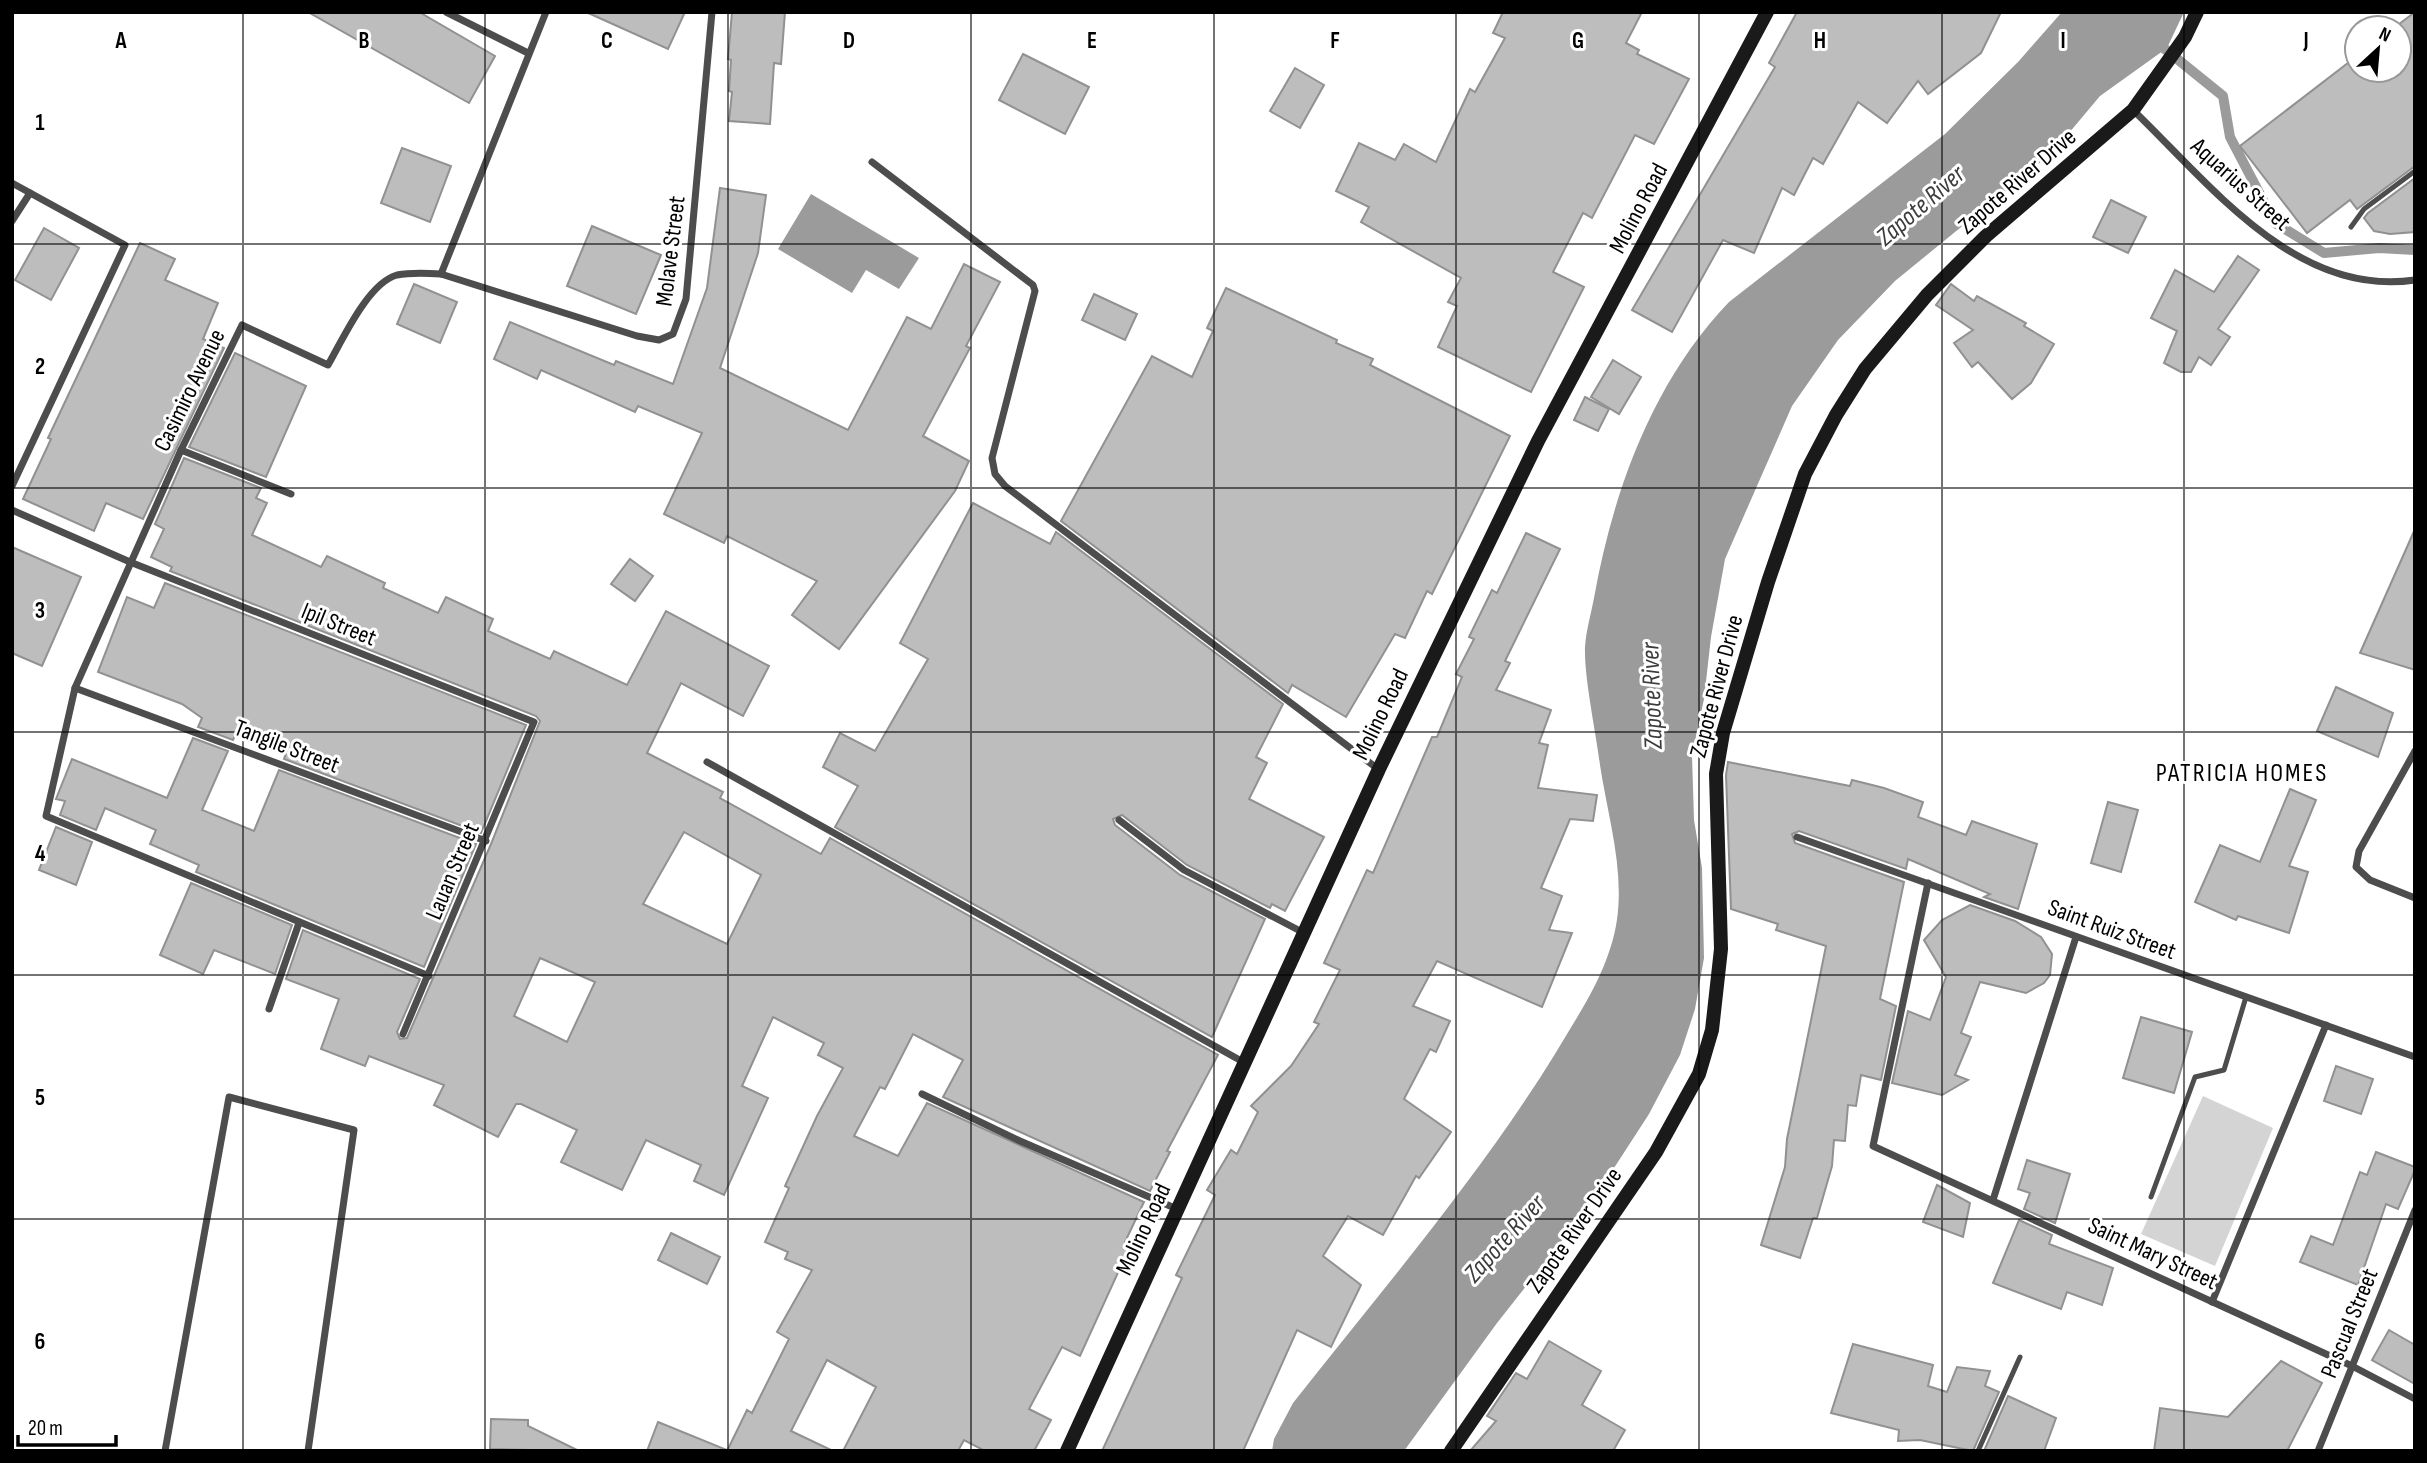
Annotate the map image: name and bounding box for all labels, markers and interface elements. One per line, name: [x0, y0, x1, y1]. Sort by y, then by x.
north arrow: [2343, 14, 2413, 84]
text: N: [2375, 23, 2394, 48]
text: A: [115, 27, 128, 55]
text: B: [359, 27, 370, 55]
text: C: [601, 27, 613, 55]
text: D: [843, 27, 855, 55]
text: E: [1087, 27, 1097, 55]
text: F: [1330, 27, 1340, 55]
text: G: [1572, 27, 1584, 55]
text: H: [1814, 27, 1826, 55]
text: I: [2060, 27, 2066, 55]
text: J: [2302, 27, 2309, 55]
text: 1: [35, 109, 45, 137]
street label: Zapote River Drive: [1953, 122, 2082, 240]
street label: Aquarius Street: [2184, 131, 2297, 237]
street label: Molino Road: [1603, 158, 1674, 258]
water label: Zapote River: [1870, 158, 1973, 254]
street label: Molave Street: [649, 194, 692, 308]
street label: Casimiro Avenue: [147, 324, 232, 456]
text: 2: [35, 353, 45, 381]
street label: Ipil Street: [297, 596, 380, 653]
text: 3: [35, 597, 45, 625]
street label: Zapote River Drive: [1684, 612, 1749, 761]
water label: Zapote River: [1635, 640, 1670, 751]
street label: Molino Road: [1346, 664, 1415, 764]
street label: Tangile Street: [230, 713, 343, 780]
district label: PATRICIA HOMES: [2156, 758, 2328, 789]
street label: Lauan Street: [419, 819, 486, 924]
text: 4: [35, 840, 46, 868]
street label: Saint Ruiz Street: [2044, 893, 2180, 966]
text: 5: [35, 1084, 45, 1112]
street label: Zapote River Drive: [1521, 1162, 1628, 1299]
street label: Molino Road: [1110, 1179, 1177, 1280]
water label: Zapote River: [1457, 1188, 1554, 1290]
street label: Saint Mary Street: [2083, 1211, 2222, 1296]
street label: Pascual Street: [2314, 1264, 2385, 1382]
text: 6: [35, 1328, 45, 1356]
scale bar: [18, 1404, 116, 1448]
text: 20 m: [28, 1416, 63, 1441]

